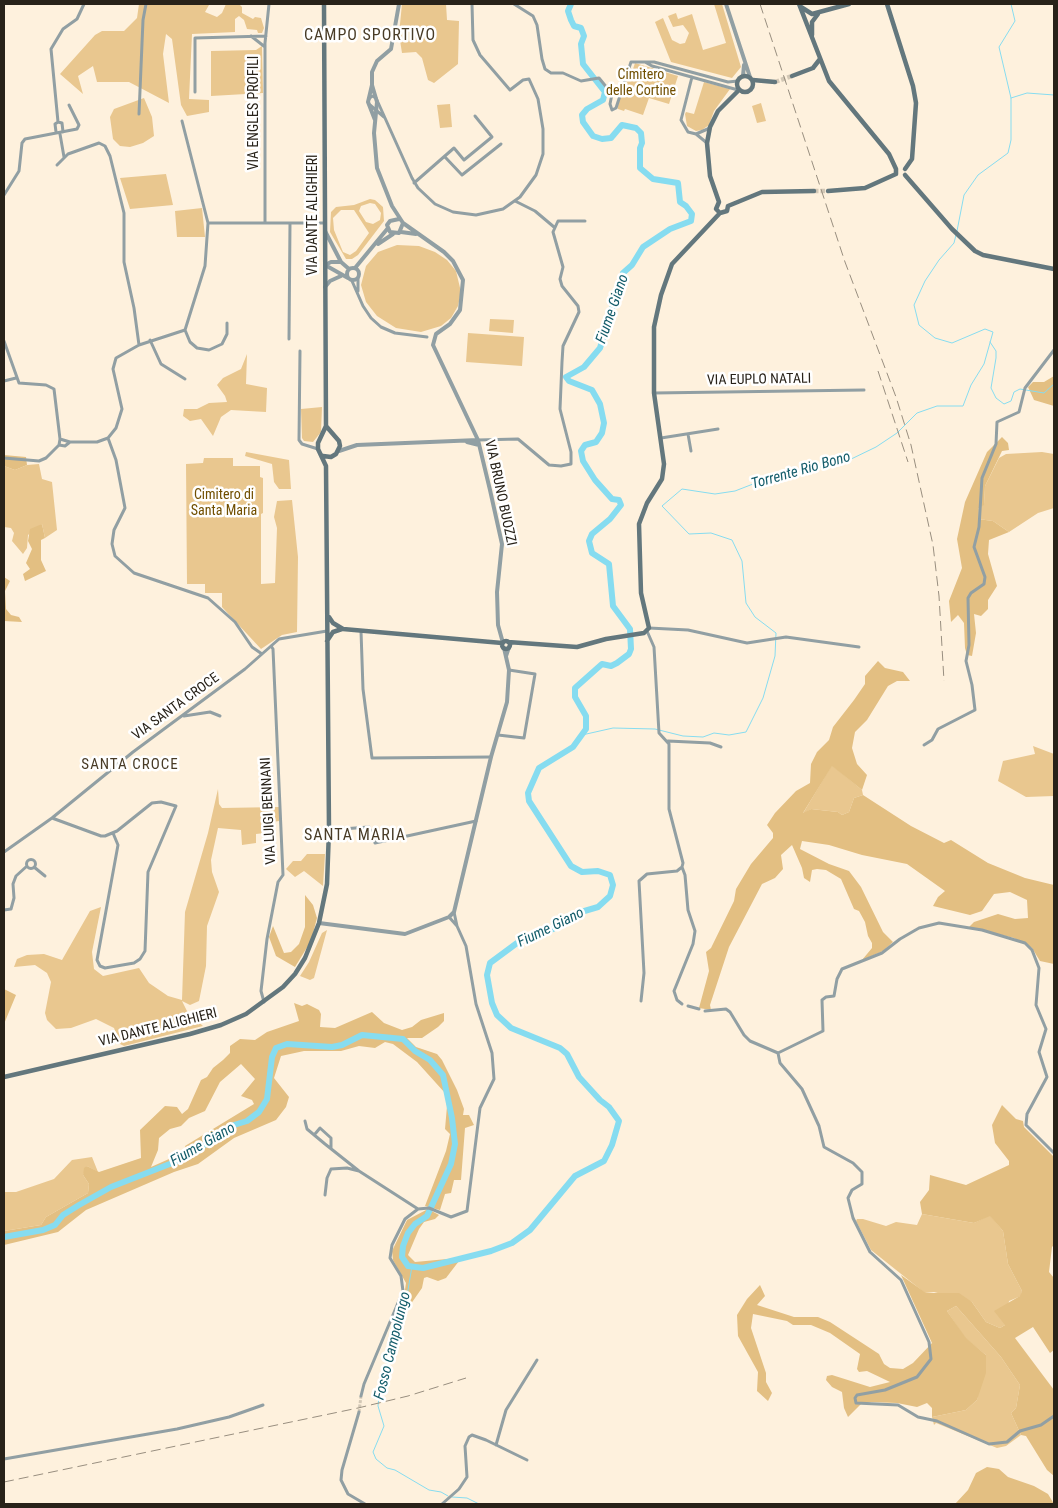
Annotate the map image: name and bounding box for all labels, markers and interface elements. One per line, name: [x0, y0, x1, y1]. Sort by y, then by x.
district label: CAMPO SPORTIVO: [302, 26, 438, 46]
street label: VIA ENGLES PROFILI: [246, 56, 262, 170]
park label: Cimitero delle Cortine: [606, 67, 676, 100]
street label: VIA DANTE ALIGHIERI: [305, 154, 321, 276]
water label: Fiume Giano: [593, 272, 633, 346]
street label: VIA EUPLO NATALI: [707, 371, 811, 389]
street label: VIA BRUNO BUOZZI: [481, 438, 519, 548]
water label: Torrente Rio Bono: [749, 448, 853, 494]
park label: Cimitero di Santa Maria: [191, 487, 257, 520]
street label: VIA SANTA CROCE: [129, 670, 223, 744]
district label: SANTA CROCE: [80, 756, 180, 774]
street label: VIA LUIGI BENNANI: [258, 757, 280, 865]
district label: SANTA MARIA: [303, 826, 407, 846]
water label: Fiume Giano: [515, 904, 587, 952]
street label: VIA DANTE ALIGHIERI: [97, 1005, 219, 1051]
water label: Fiume Giano: [167, 1119, 239, 1171]
water label: Fosso Campolungo: [371, 1290, 415, 1402]

